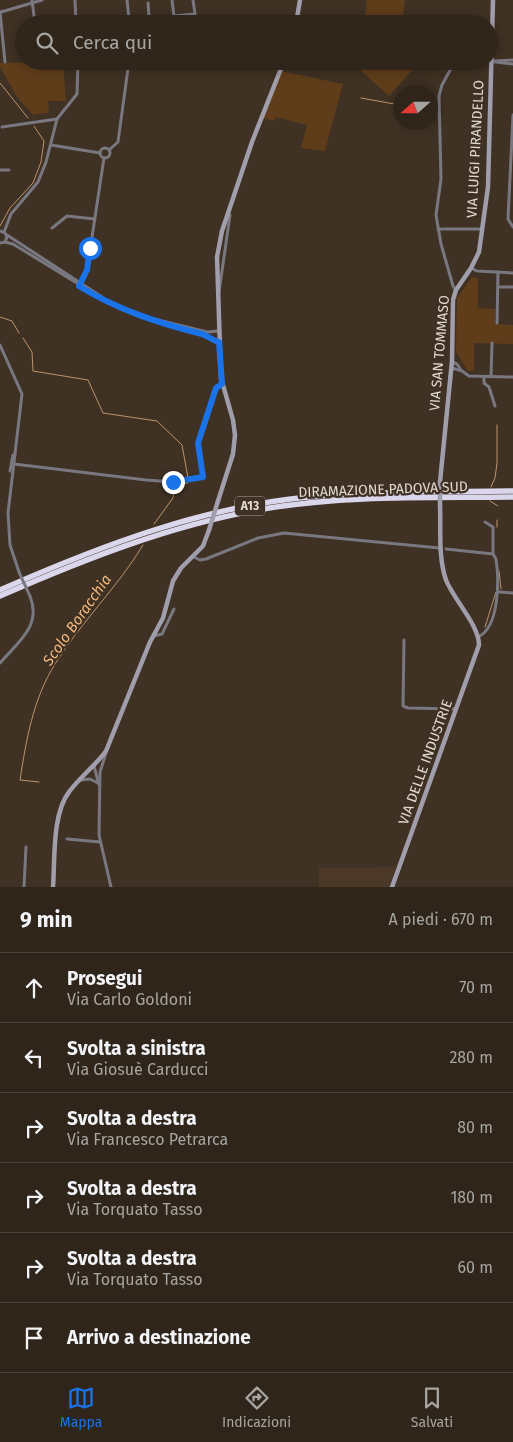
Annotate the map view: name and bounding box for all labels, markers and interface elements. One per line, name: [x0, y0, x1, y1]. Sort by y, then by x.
search box: [15, 15, 498, 70]
icon: search: [33, 29, 61, 57]
text: Cerca qui: [73, 31, 152, 54]
street label: VIA LUIGI PIRANDELLO: [463, 80, 488, 218]
north arrow: [393, 85, 438, 130]
route start: [79, 237, 102, 260]
street label: VIA SAN TOMMASO: [426, 295, 453, 412]
route end: [162, 471, 185, 494]
street label: DIRAMAZIONE PADOVA SUD: [298, 478, 468, 501]
road number: A13: [235, 496, 265, 516]
water label: Scolo Boracchia: [38, 571, 115, 670]
street label: VIA DELLE INDUSTRIE: [395, 697, 456, 827]
text: 9 min: [20, 907, 73, 933]
text: A piedi · 670 m: [389, 910, 493, 929]
text: Prosegui: [67, 967, 142, 990]
icon: ahead: [20, 974, 48, 1002]
text: 70 m: [459, 978, 493, 997]
text: Via Carlo Goldoni: [67, 990, 192, 1009]
text: Svolta a sinistra: [67, 1037, 206, 1060]
icon: left: [20, 1044, 48, 1072]
text: 280 m: [449, 1048, 493, 1067]
text: Via Giosuè Carducci: [67, 1060, 209, 1079]
text: Svolta a destra: [67, 1107, 197, 1130]
icon: right: [20, 1114, 48, 1142]
text: 80 m: [457, 1118, 493, 1137]
text: Via Francesco Petrarca: [67, 1130, 228, 1149]
text: Svolta a destra: [67, 1177, 197, 1200]
icon: right: [20, 1184, 48, 1212]
text: 180 m: [450, 1188, 493, 1207]
text: Via Torquato Tasso: [67, 1200, 203, 1219]
text: Svolta a destra: [67, 1247, 197, 1270]
icon: right: [20, 1254, 48, 1282]
text: 60 m: [458, 1258, 493, 1277]
text: Via Torquato Tasso: [67, 1270, 203, 1289]
icon: arrive: [20, 1324, 48, 1352]
text: Arrivo a destinazione: [67, 1326, 251, 1349]
tab: Mappa: [60, 1384, 102, 1431]
tab: Indicazioni: [222, 1384, 291, 1431]
tab: Salvati: [411, 1384, 453, 1431]

